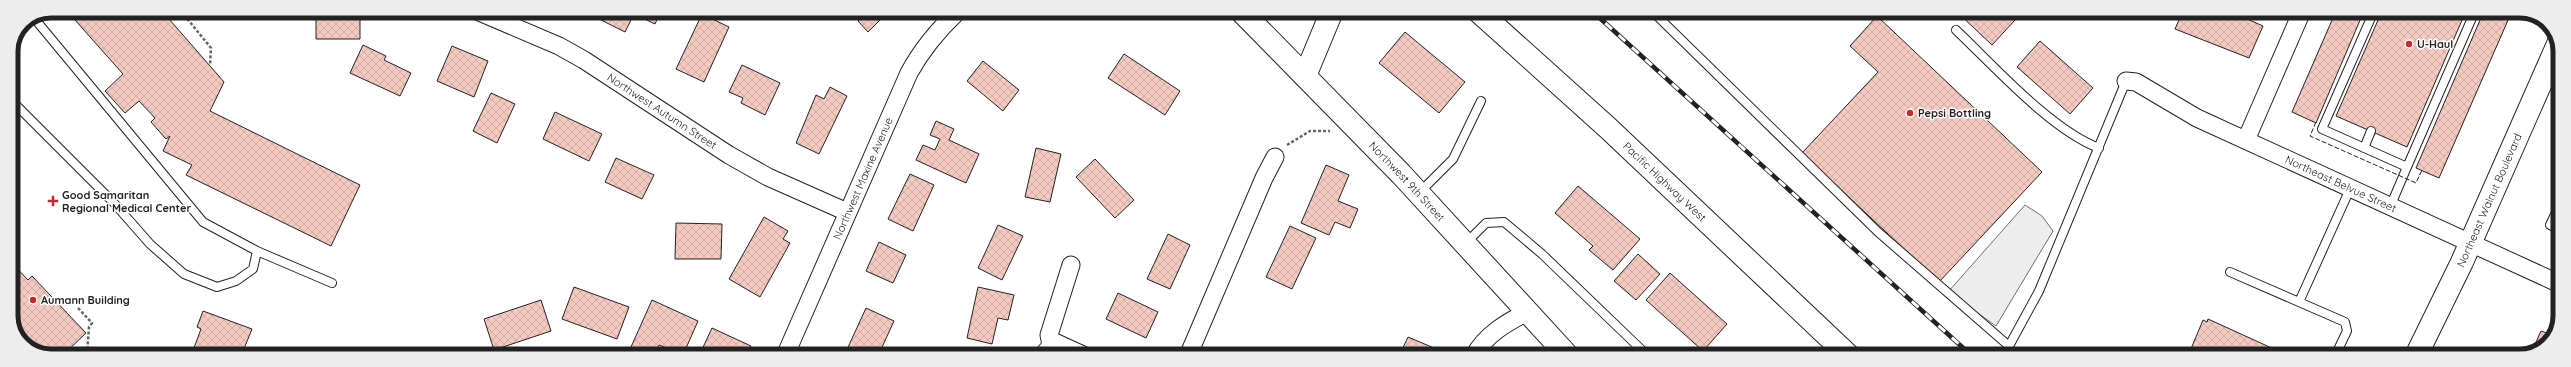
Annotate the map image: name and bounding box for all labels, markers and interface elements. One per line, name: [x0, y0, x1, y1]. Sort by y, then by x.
place label: U-Haul: [2417, 37, 2453, 51]
marker: U-Haul: [2404, 39, 2414, 49]
street label: Northwest Autumn Street: [605, 70, 720, 152]
place label: Pepsi Bottling: [1918, 106, 1991, 120]
marker: Pepsi Bottling: [1905, 108, 1915, 118]
street label: Northwest Maxine Avenue: [830, 115, 896, 242]
street label: Northeast Walnut Boulevard: [2454, 131, 2525, 270]
street label: Northwest 9th Street: [1366, 139, 1448, 225]
street label: Pacific Highway West: [1620, 139, 1710, 225]
street label: Northeast Belvue Street: [2283, 152, 2399, 215]
place label: Good Samaritan Regional Medical Center: [62, 188, 191, 215]
marker: Good Samaritan Regional Medical Center: [47, 195, 59, 207]
place label: Aumann Building: [41, 293, 130, 307]
marker: Aumann Building: [28, 295, 38, 305]

